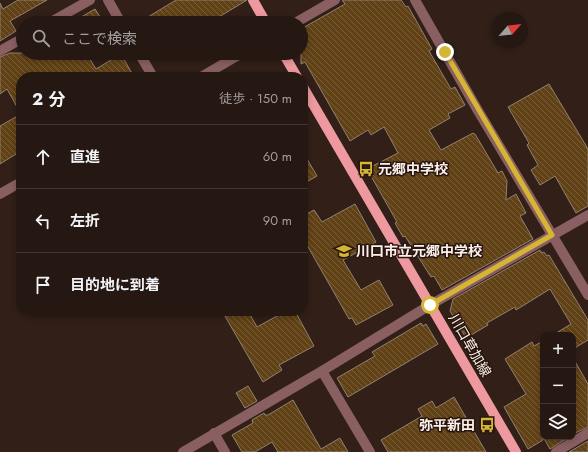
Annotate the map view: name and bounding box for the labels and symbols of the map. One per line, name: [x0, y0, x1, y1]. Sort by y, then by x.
north arrow: [492, 12, 528, 48]
route end: [436, 43, 454, 61]
place label: 元郷中学校: [378, 159, 448, 179]
bus stop icon: 元郷中学校: [357, 160, 375, 178]
place label: 川口市立元郷中学校: [356, 241, 482, 261]
school or university icon: 川口市立元郷中学校: [335, 242, 353, 260]
route start: [421, 296, 439, 314]
street label: 川口草加線: [444, 310, 496, 380]
place label: 弥平新田: [419, 415, 475, 435]
bus stop icon: 弥平新田: [478, 416, 496, 434]

